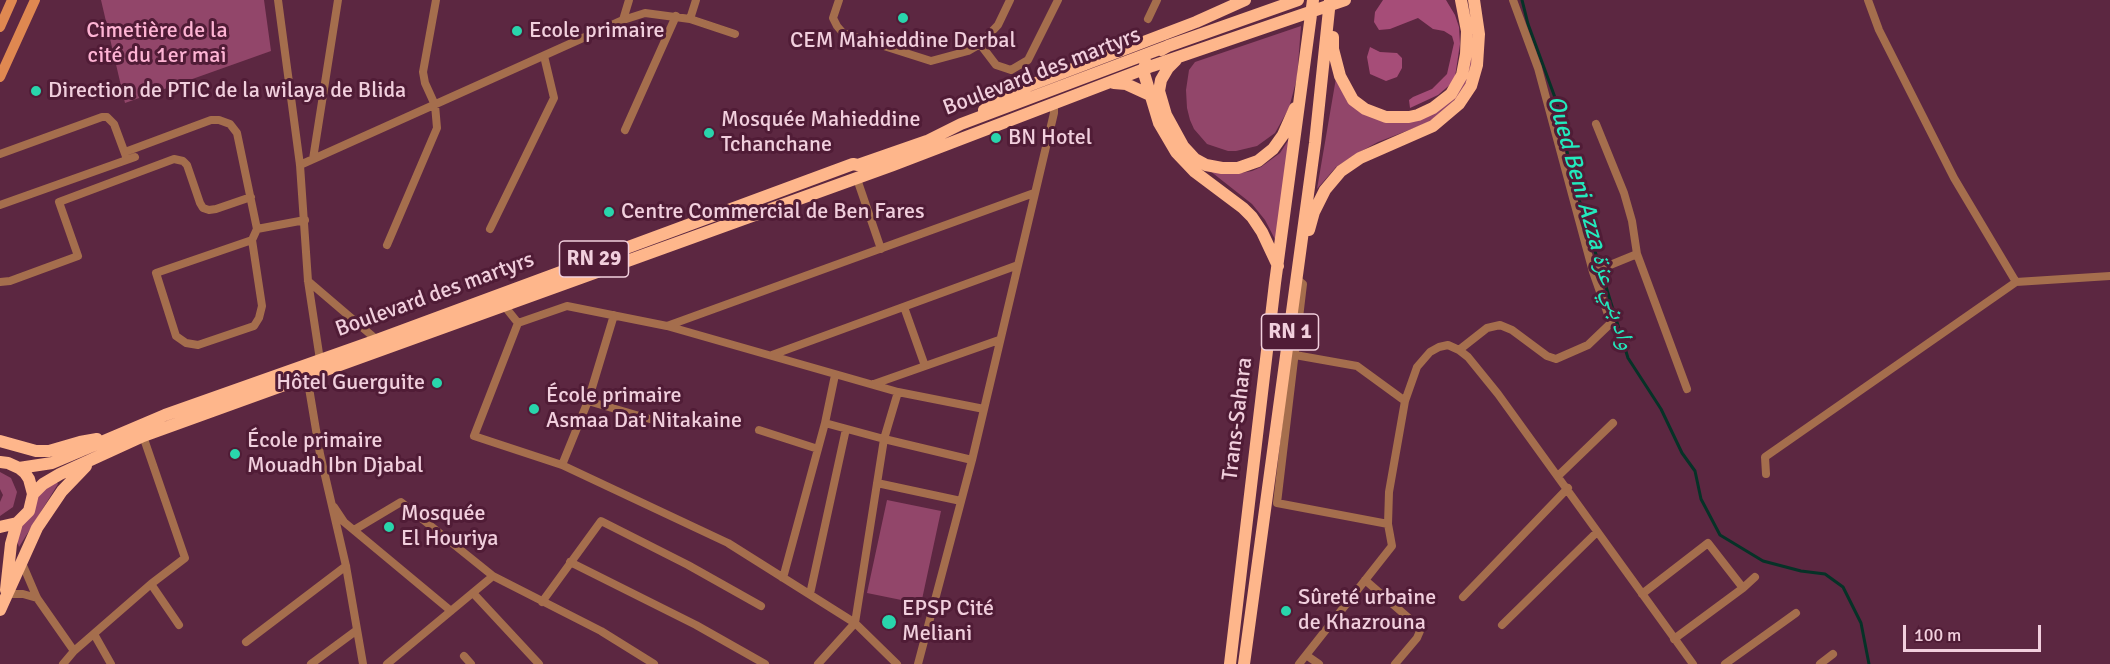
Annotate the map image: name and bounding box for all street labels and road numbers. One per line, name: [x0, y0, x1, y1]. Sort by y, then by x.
street label: Boulevard des martyrs: [939, 22, 1145, 122]
road number: RN 29: [560, 241, 628, 277]
street label: Boulevard des martyrs: [332, 247, 538, 343]
road number: RN 1: [1262, 314, 1318, 350]
street label: Trans-Sahara: [1217, 356, 1259, 482]

